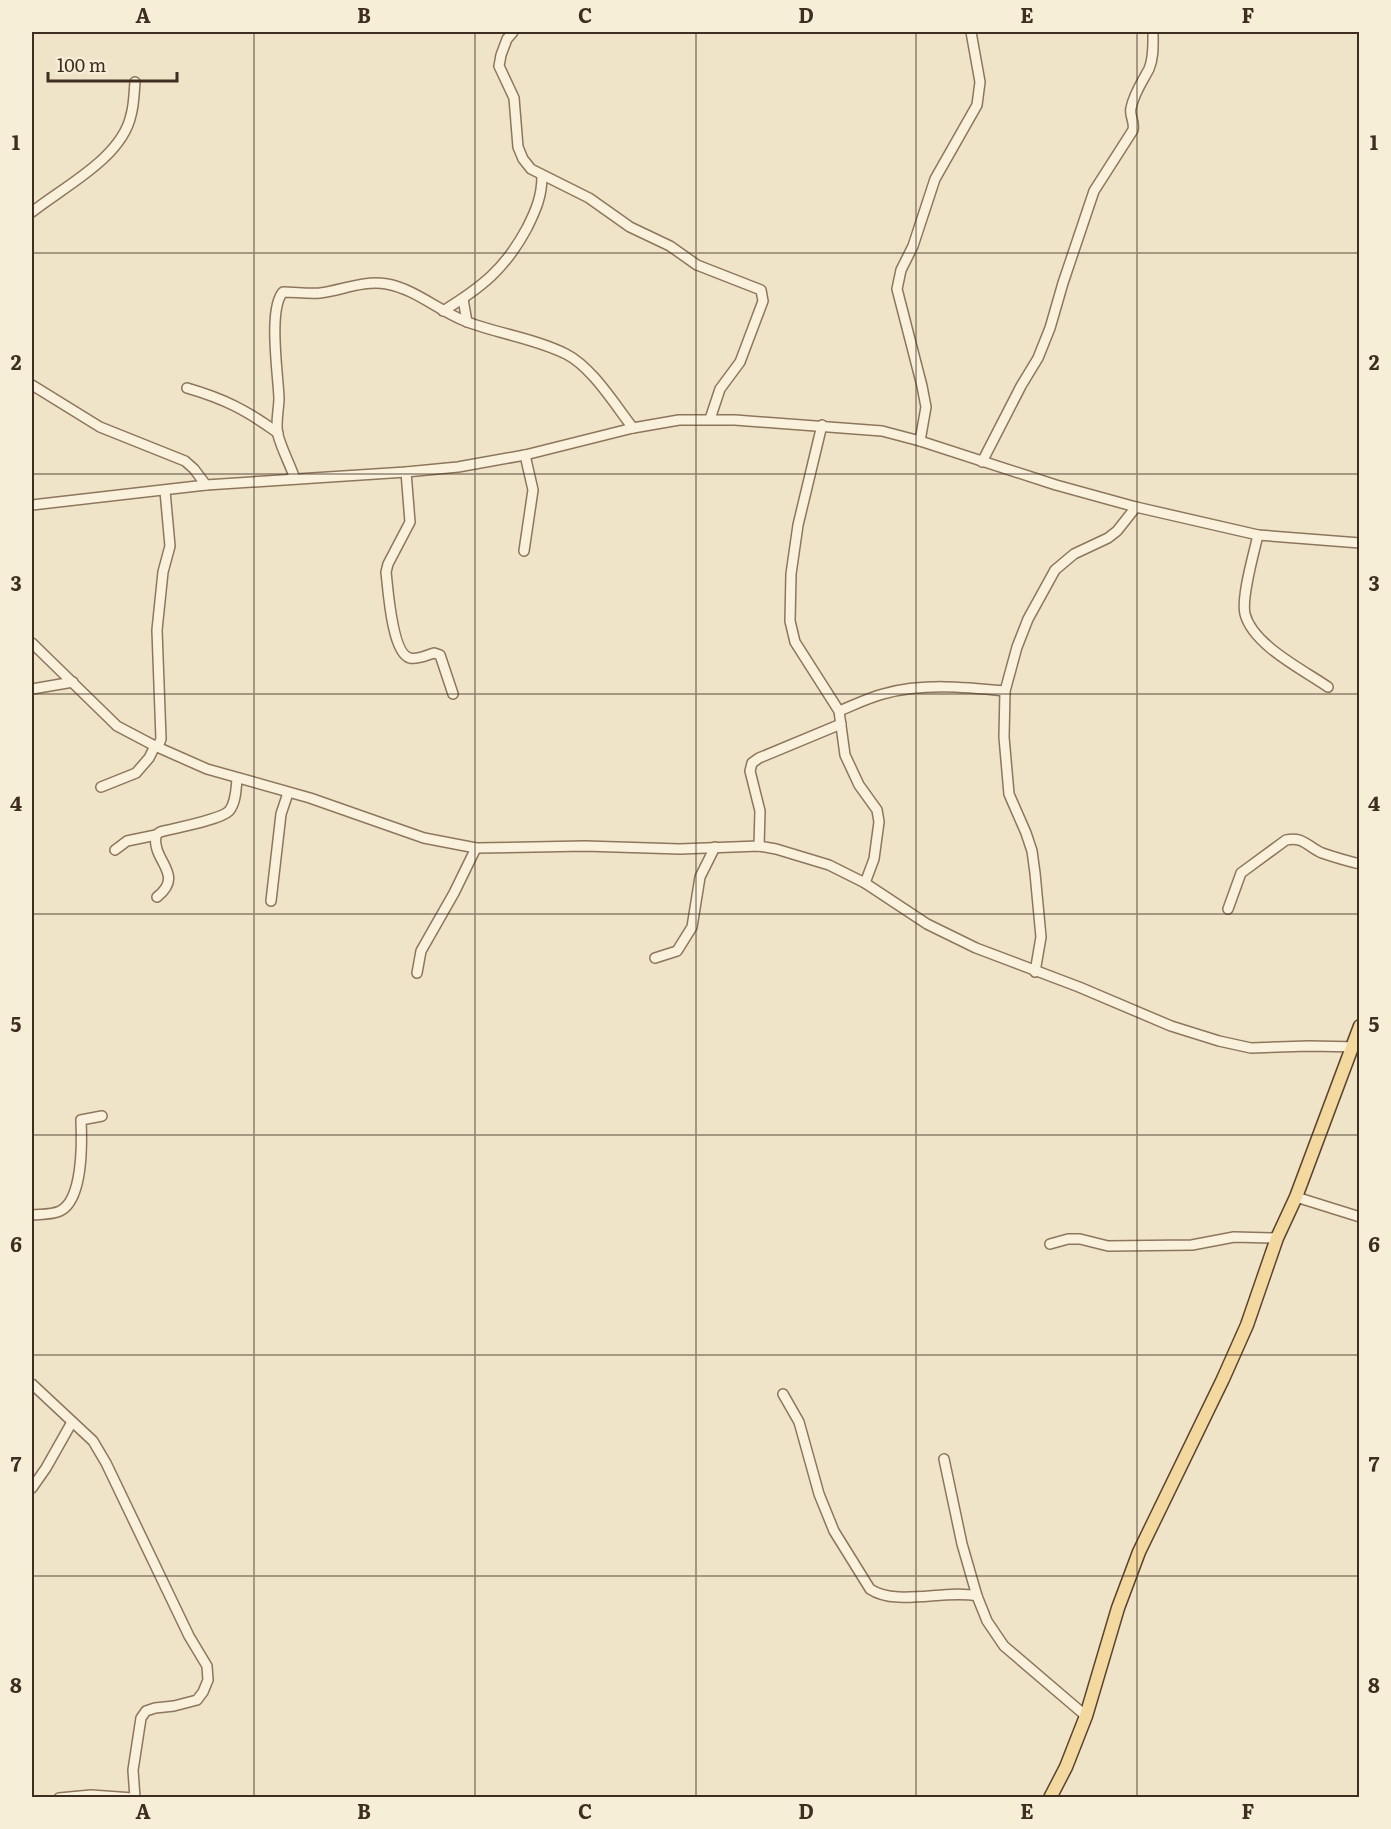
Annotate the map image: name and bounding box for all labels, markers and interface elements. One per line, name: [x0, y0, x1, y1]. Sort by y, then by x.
text: A: [135, 0, 151, 29]
text: B: [357, 0, 371, 29]
text: C: [578, 0, 592, 29]
text: D: [798, 0, 814, 29]
text: E: [1020, 0, 1034, 29]
text: F: [1242, 0, 1255, 29]
scale bar: [48, 45, 177, 83]
text: 100 m: [57, 51, 106, 78]
text: 1: [12, 126, 20, 156]
text: 1: [1370, 126, 1378, 156]
text: 2: [11, 346, 22, 376]
text: 2: [1369, 346, 1380, 376]
text: 3: [10, 567, 22, 597]
text: 3: [1368, 567, 1380, 597]
text: 4: [10, 787, 22, 817]
text: 4: [1368, 787, 1380, 817]
text: 5: [11, 1008, 22, 1038]
text: 5: [1369, 1008, 1380, 1038]
text: 6: [10, 1228, 22, 1258]
text: 6: [1368, 1228, 1380, 1258]
text: 7: [11, 1448, 22, 1478]
text: 7: [1369, 1448, 1380, 1478]
text: 8: [10, 1669, 22, 1699]
text: 8: [1368, 1669, 1380, 1699]
text: A: [135, 1795, 151, 1825]
text: B: [357, 1795, 371, 1825]
text: C: [578, 1795, 592, 1825]
text: D: [798, 1795, 814, 1825]
text: E: [1020, 1795, 1034, 1825]
text: F: [1242, 1795, 1255, 1825]

